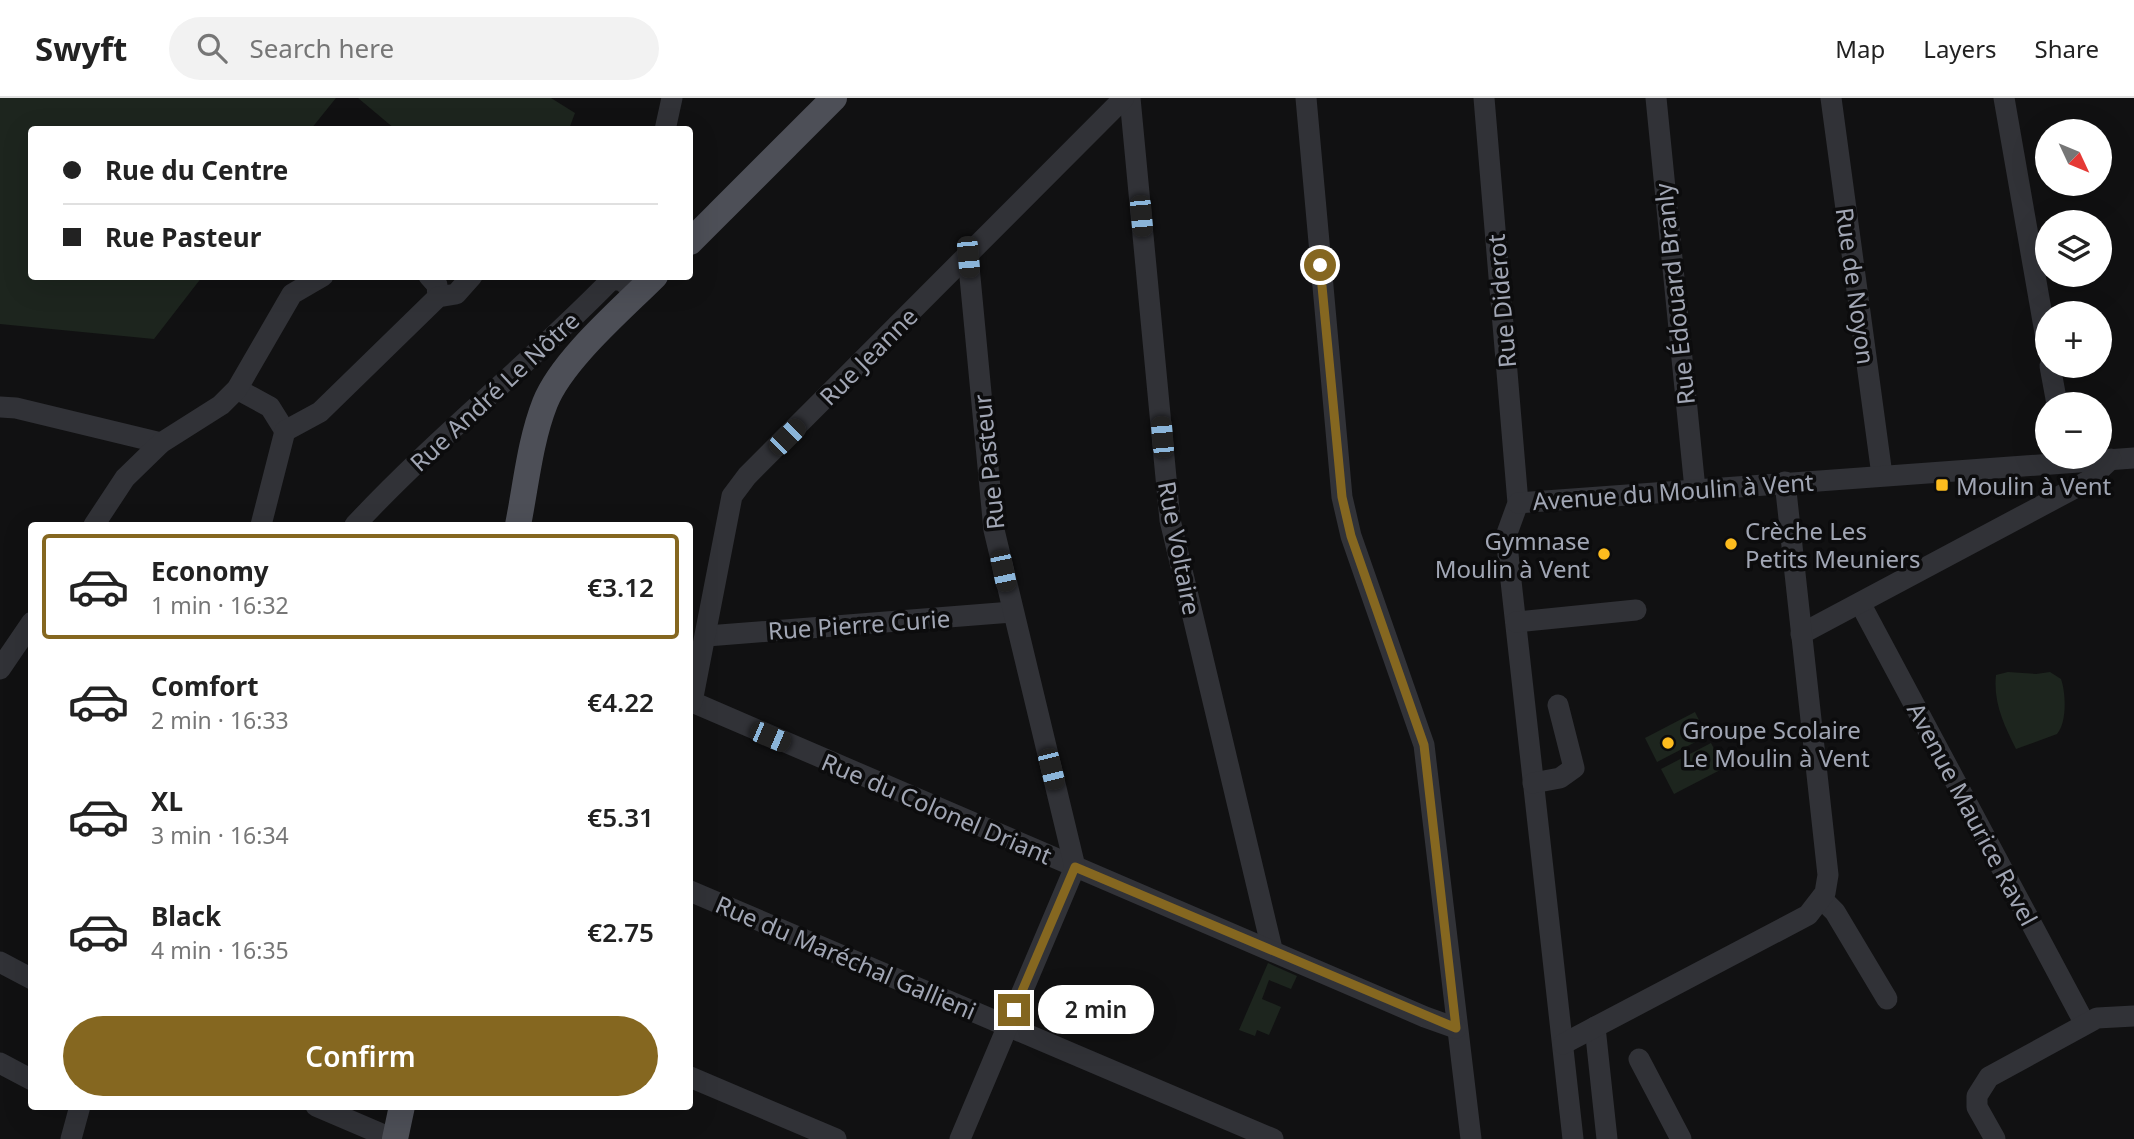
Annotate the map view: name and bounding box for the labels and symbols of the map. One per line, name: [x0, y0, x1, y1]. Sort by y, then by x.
north arrow: [2035, 119, 2112, 196]
street label: Rue Édouard Branly: [1646, 181, 1702, 406]
car: [1129, 194, 1154, 238]
street label: Rue de Noyon: [1829, 205, 1883, 367]
street label: Rue Diderot: [1479, 232, 1523, 369]
car: [956, 235, 981, 279]
route start: [1304, 249, 1336, 281]
street label: Rue Jeanne: [812, 300, 924, 412]
street label: Rue André Le Nôtre: [402, 304, 586, 478]
street label: Rue Pasteur: [964, 393, 1012, 531]
car: [765, 415, 810, 459]
car: [1150, 415, 1175, 459]
street label: Avenue du Moulin à Vent: [1531, 465, 1815, 517]
place label: Moulin à Vent: [1956, 469, 2112, 502]
marker: Moulin à Vent: [1934, 477, 1950, 493]
street label: Rue Voltaire: [1151, 478, 1209, 618]
place label: Crèche Les Petits Meuniers: [1745, 514, 1920, 575]
place label: Gymnase Moulin à Vent: [1435, 524, 1590, 585]
marker: Crèche Les Petits Meuniers: [1723, 536, 1739, 552]
marker: Gymnase Moulin à Vent: [1596, 546, 1612, 562]
car: [989, 548, 1018, 594]
street label: Rue Pierre Curie: [767, 601, 951, 647]
street label: Avenue Maurice Ravel: [1900, 697, 2046, 931]
place label: Groupe Scolaire Le Moulin à Vent: [1682, 713, 1870, 774]
car: [747, 719, 794, 755]
marker: Groupe Scolaire Le Moulin à Vent: [1660, 735, 1676, 751]
street label: Rue du Colonel Driant: [817, 745, 1058, 872]
car: [1036, 746, 1067, 792]
street label: Rue du Maréchal Gallieni: [711, 887, 981, 1027]
callout: 2 min: [1038, 986, 1154, 1034]
route end: [998, 994, 1030, 1026]

